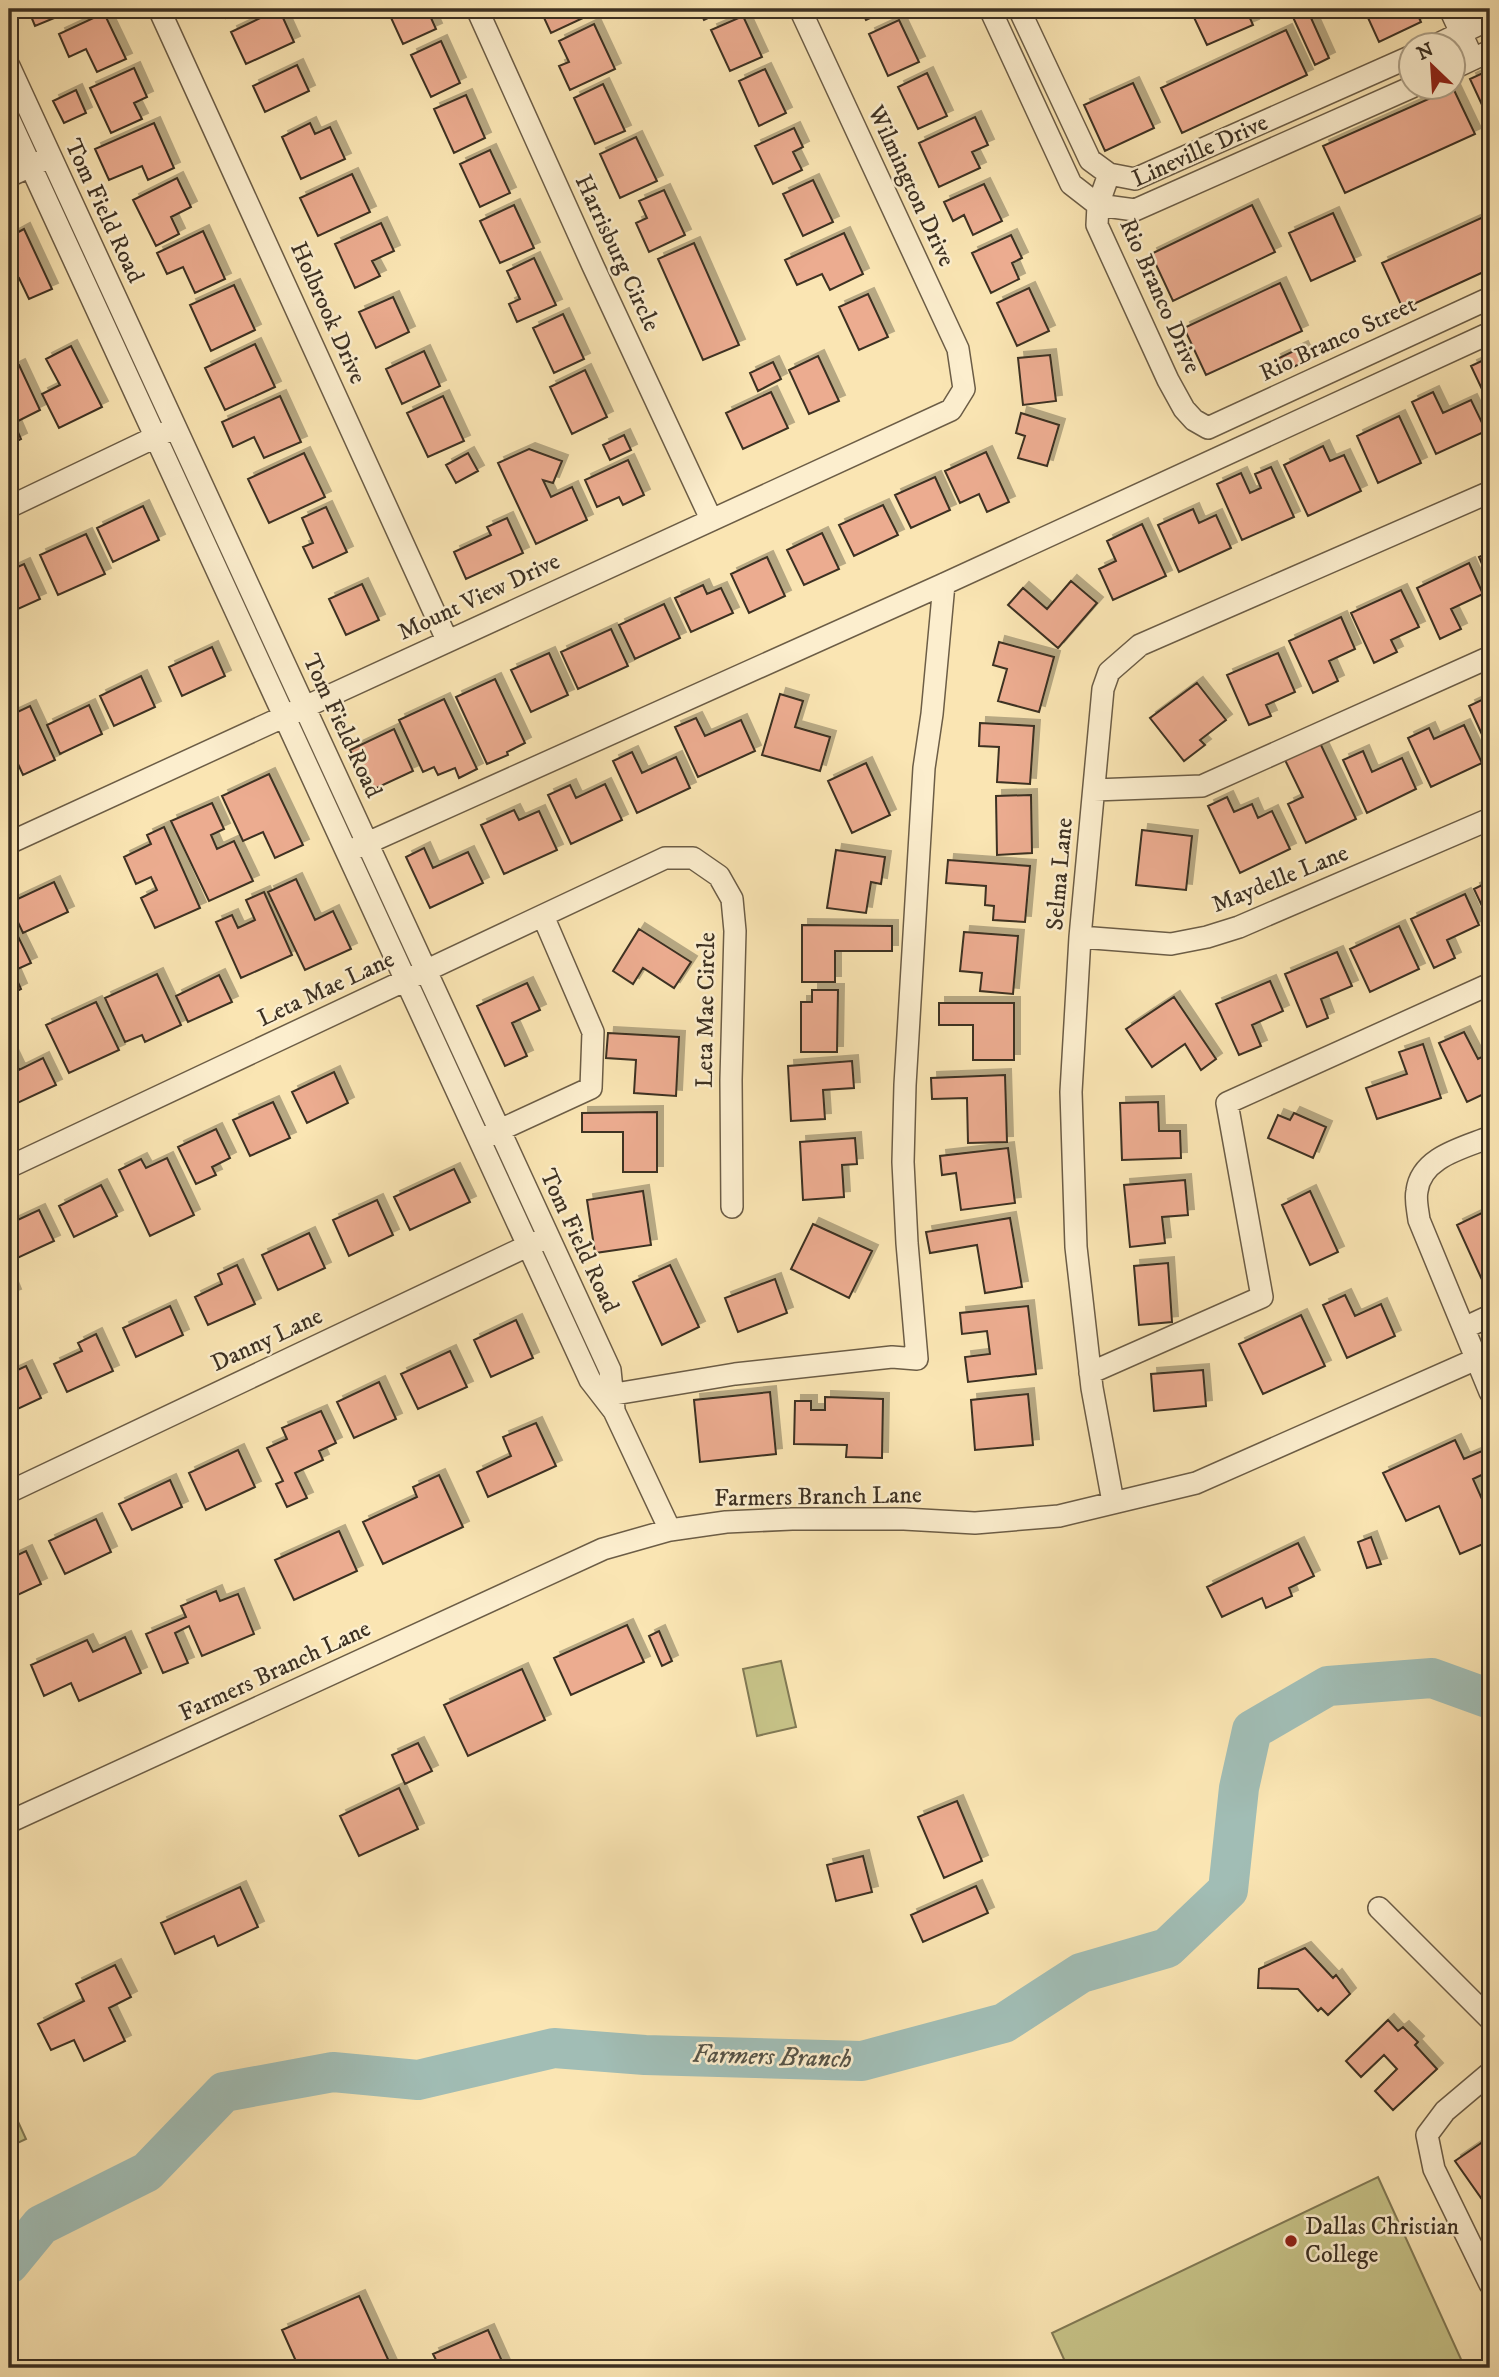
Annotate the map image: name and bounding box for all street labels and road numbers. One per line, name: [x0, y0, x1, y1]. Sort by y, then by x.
street label: Wilmington Drive: [860, 100, 961, 271]
street label: Lineville Drive: [1127, 108, 1273, 194]
street label: Tom Field Road: [58, 134, 150, 288]
street label: Harrisburg Circle: [568, 170, 666, 336]
street label: Rio Branco Drive: [1112, 214, 1208, 378]
street label: Holbrook Drive: [283, 237, 373, 389]
street label: Rio Branco Street: [1255, 289, 1421, 388]
street label: Mount View Drive: [393, 546, 565, 648]
street label: Tom Field Road: [296, 649, 388, 803]
street label: Selma Lane: [1040, 816, 1080, 932]
street label: Maydelle Lane: [1207, 838, 1353, 920]
street label: Leta Mae Circle: [690, 932, 722, 1088]
street label: Leta Mae Lane: [253, 944, 399, 1034]
street label: Tom Field Road: [533, 1164, 625, 1318]
street label: Danny Lane: [207, 1301, 328, 1379]
street label: Farmers Branch Lane: [714, 1480, 922, 1514]
street label: Farmers Branch Lane: [175, 1613, 376, 1728]

